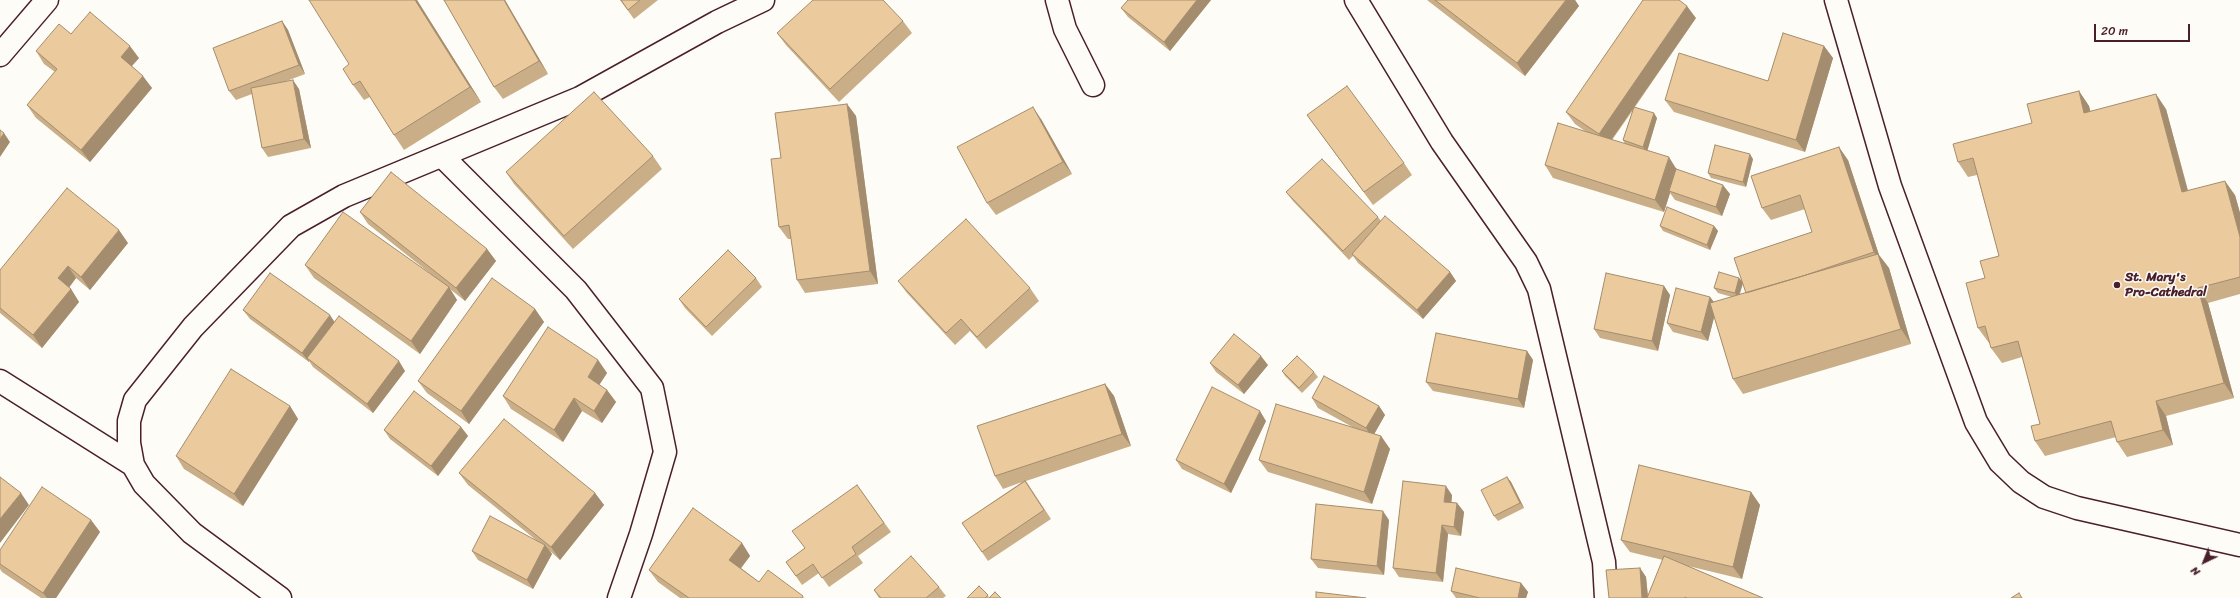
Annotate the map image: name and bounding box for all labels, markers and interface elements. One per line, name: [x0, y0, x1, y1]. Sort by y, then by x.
scale bar: [2096, 16, 2192, 42]
text: 20 m: [2101, 20, 2128, 42]
place label: St. Mary's Pro-Cathedral: [2125, 270, 2207, 301]
marker: St. Mary's Pro-Cathedral: [2112, 280, 2122, 290]
north arrow: [2184, 542, 2224, 582]
text: N: [2186, 562, 2205, 581]

